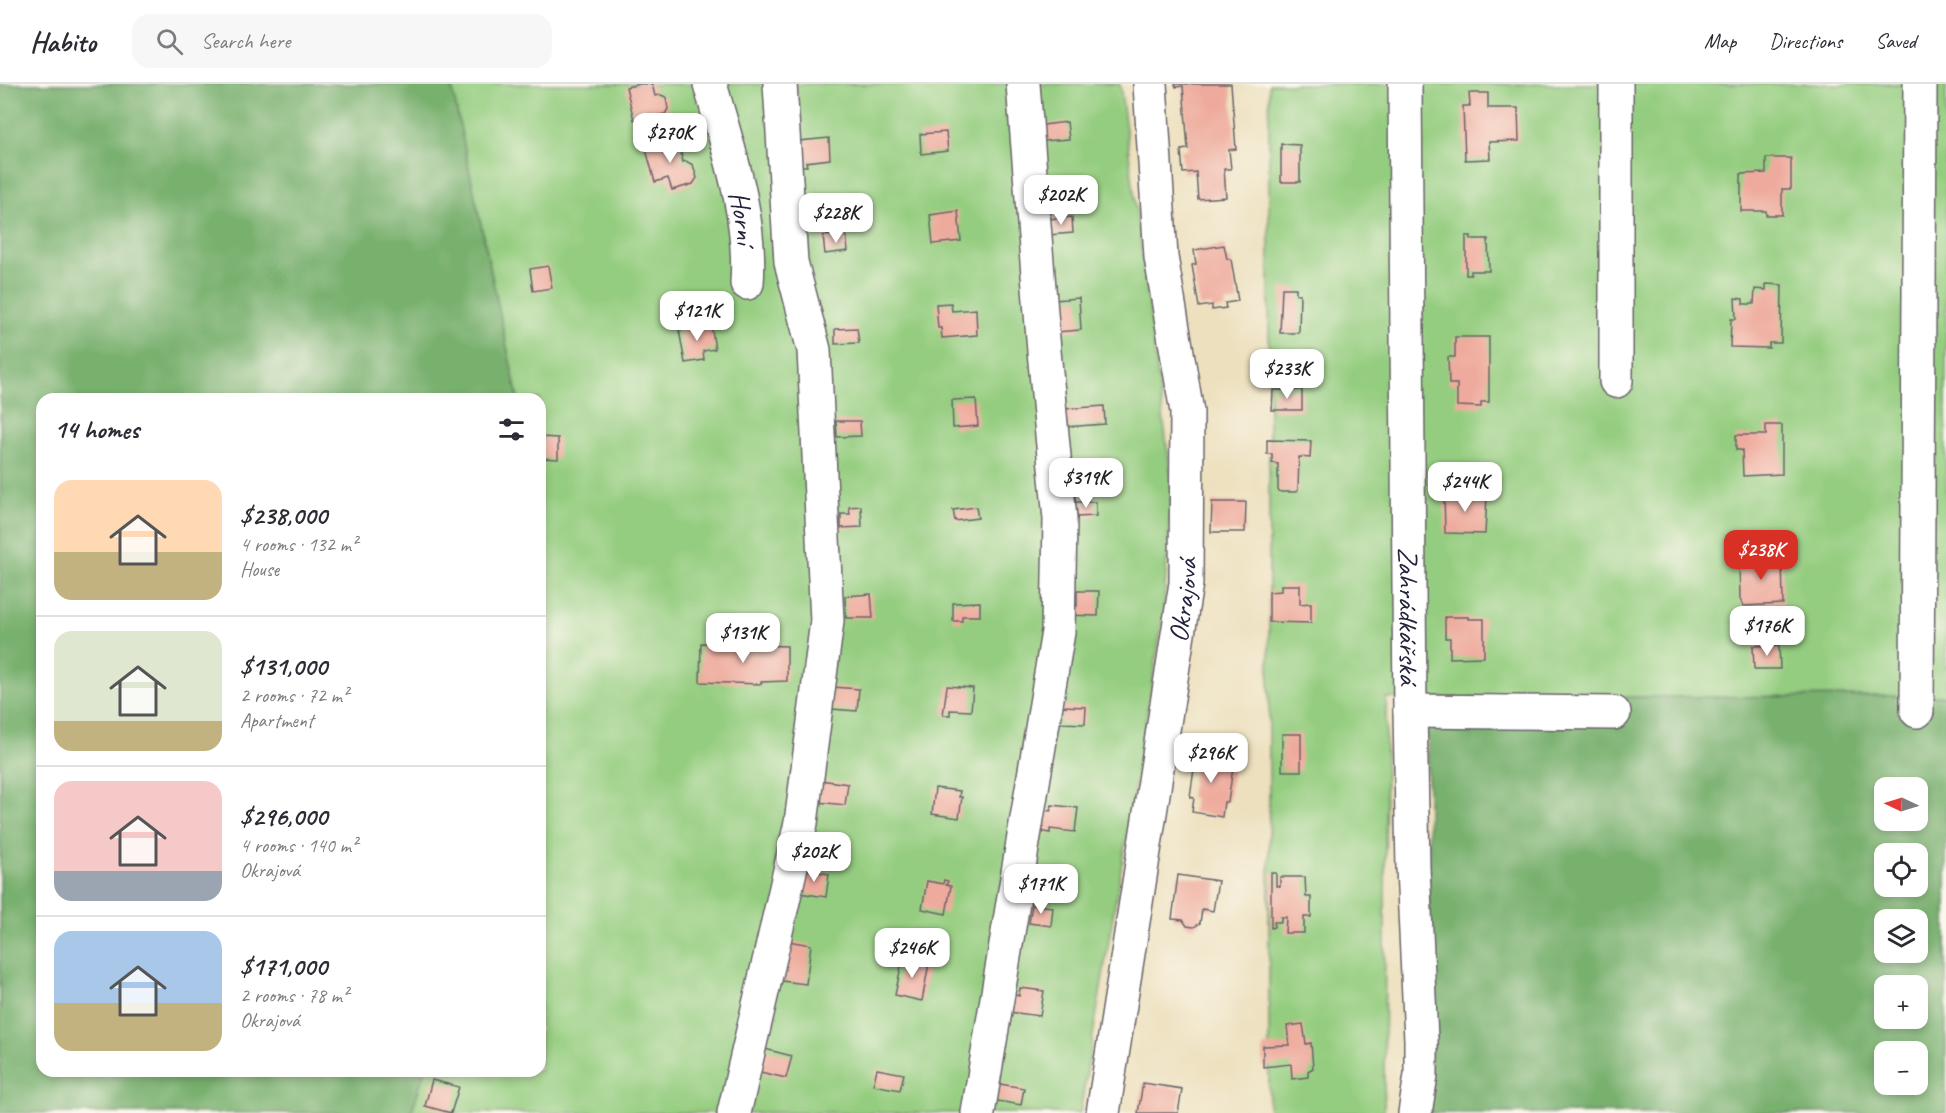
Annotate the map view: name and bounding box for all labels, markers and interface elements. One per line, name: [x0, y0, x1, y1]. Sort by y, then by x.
search box: [132, 14, 552, 68]
text: Habito: [30, 24, 96, 59]
icon: search: [153, 25, 186, 58]
text: Search here: [201, 27, 291, 55]
text: Map: [1704, 28, 1736, 54]
text: Directions: [1769, 28, 1842, 54]
text: Saved: [1875, 28, 1916, 54]
pin: $270K: [628, 113, 712, 164]
text: $270K: [647, 120, 693, 145]
pin: $202K: [1019, 175, 1103, 226]
text: $202K: [1038, 182, 1084, 207]
street label: Horní: [721, 188, 764, 251]
pin: $228K: [794, 193, 878, 244]
text: $228K: [813, 200, 859, 225]
pin: $121K: [655, 291, 739, 342]
text: $121K: [674, 298, 720, 323]
pin: $233K: [1245, 349, 1329, 400]
text: $233K: [1264, 356, 1310, 381]
text: 14 homes: [54, 413, 139, 446]
icon: filters: [495, 413, 528, 446]
pin: $319K: [1044, 458, 1128, 509]
pin: $244K: [1423, 462, 1507, 513]
text: $319K: [1063, 465, 1109, 490]
text: $244K: [1442, 469, 1488, 494]
text: $238,000: [240, 499, 327, 532]
icon: home: [102, 504, 174, 576]
pin: $238K: [1719, 530, 1803, 581]
text: 4 rooms · 132 m²: [240, 532, 357, 557]
text: $238K: [1738, 537, 1784, 562]
street label: Zahrádkářská: [1391, 547, 1427, 688]
street label: Okrajová: [1160, 556, 1205, 644]
text: House: [240, 557, 279, 582]
pin: $176K: [1725, 606, 1809, 657]
pin: $131K: [701, 613, 785, 664]
text: $176K: [1744, 613, 1790, 638]
text: $131K: [720, 620, 766, 645]
text: $131,000: [240, 650, 327, 683]
icon: home: [102, 655, 174, 727]
text: 2 rooms · 72 m²: [240, 683, 348, 708]
text: Apartment: [240, 708, 313, 733]
pin: $296K: [1169, 733, 1253, 784]
text: $296K: [1188, 740, 1234, 765]
north arrow: [1874, 777, 1928, 831]
map controls: [1874, 777, 1928, 1095]
text: $296,000: [240, 800, 327, 833]
icon: home: [102, 805, 174, 877]
pin: $202K: [772, 832, 856, 883]
text: 4 rooms · 140 m²: [240, 833, 357, 858]
text: $202K: [791, 839, 837, 864]
button: locate: [1874, 843, 1928, 897]
text: Okrajová: [240, 858, 300, 883]
pin: $171K: [999, 864, 1083, 915]
text: $171K: [1018, 871, 1064, 896]
button: layers: [1874, 909, 1928, 963]
pin: $246K: [870, 928, 954, 979]
text: $246K: [889, 935, 935, 960]
text: $171,000: [240, 950, 327, 983]
icon: home: [102, 955, 174, 1027]
button: +: [1874, 975, 1928, 1029]
text: 2 rooms · 78 m²: [240, 983, 348, 1008]
text: Okrajová: [240, 1008, 300, 1033]
button: −: [1874, 1041, 1928, 1095]

